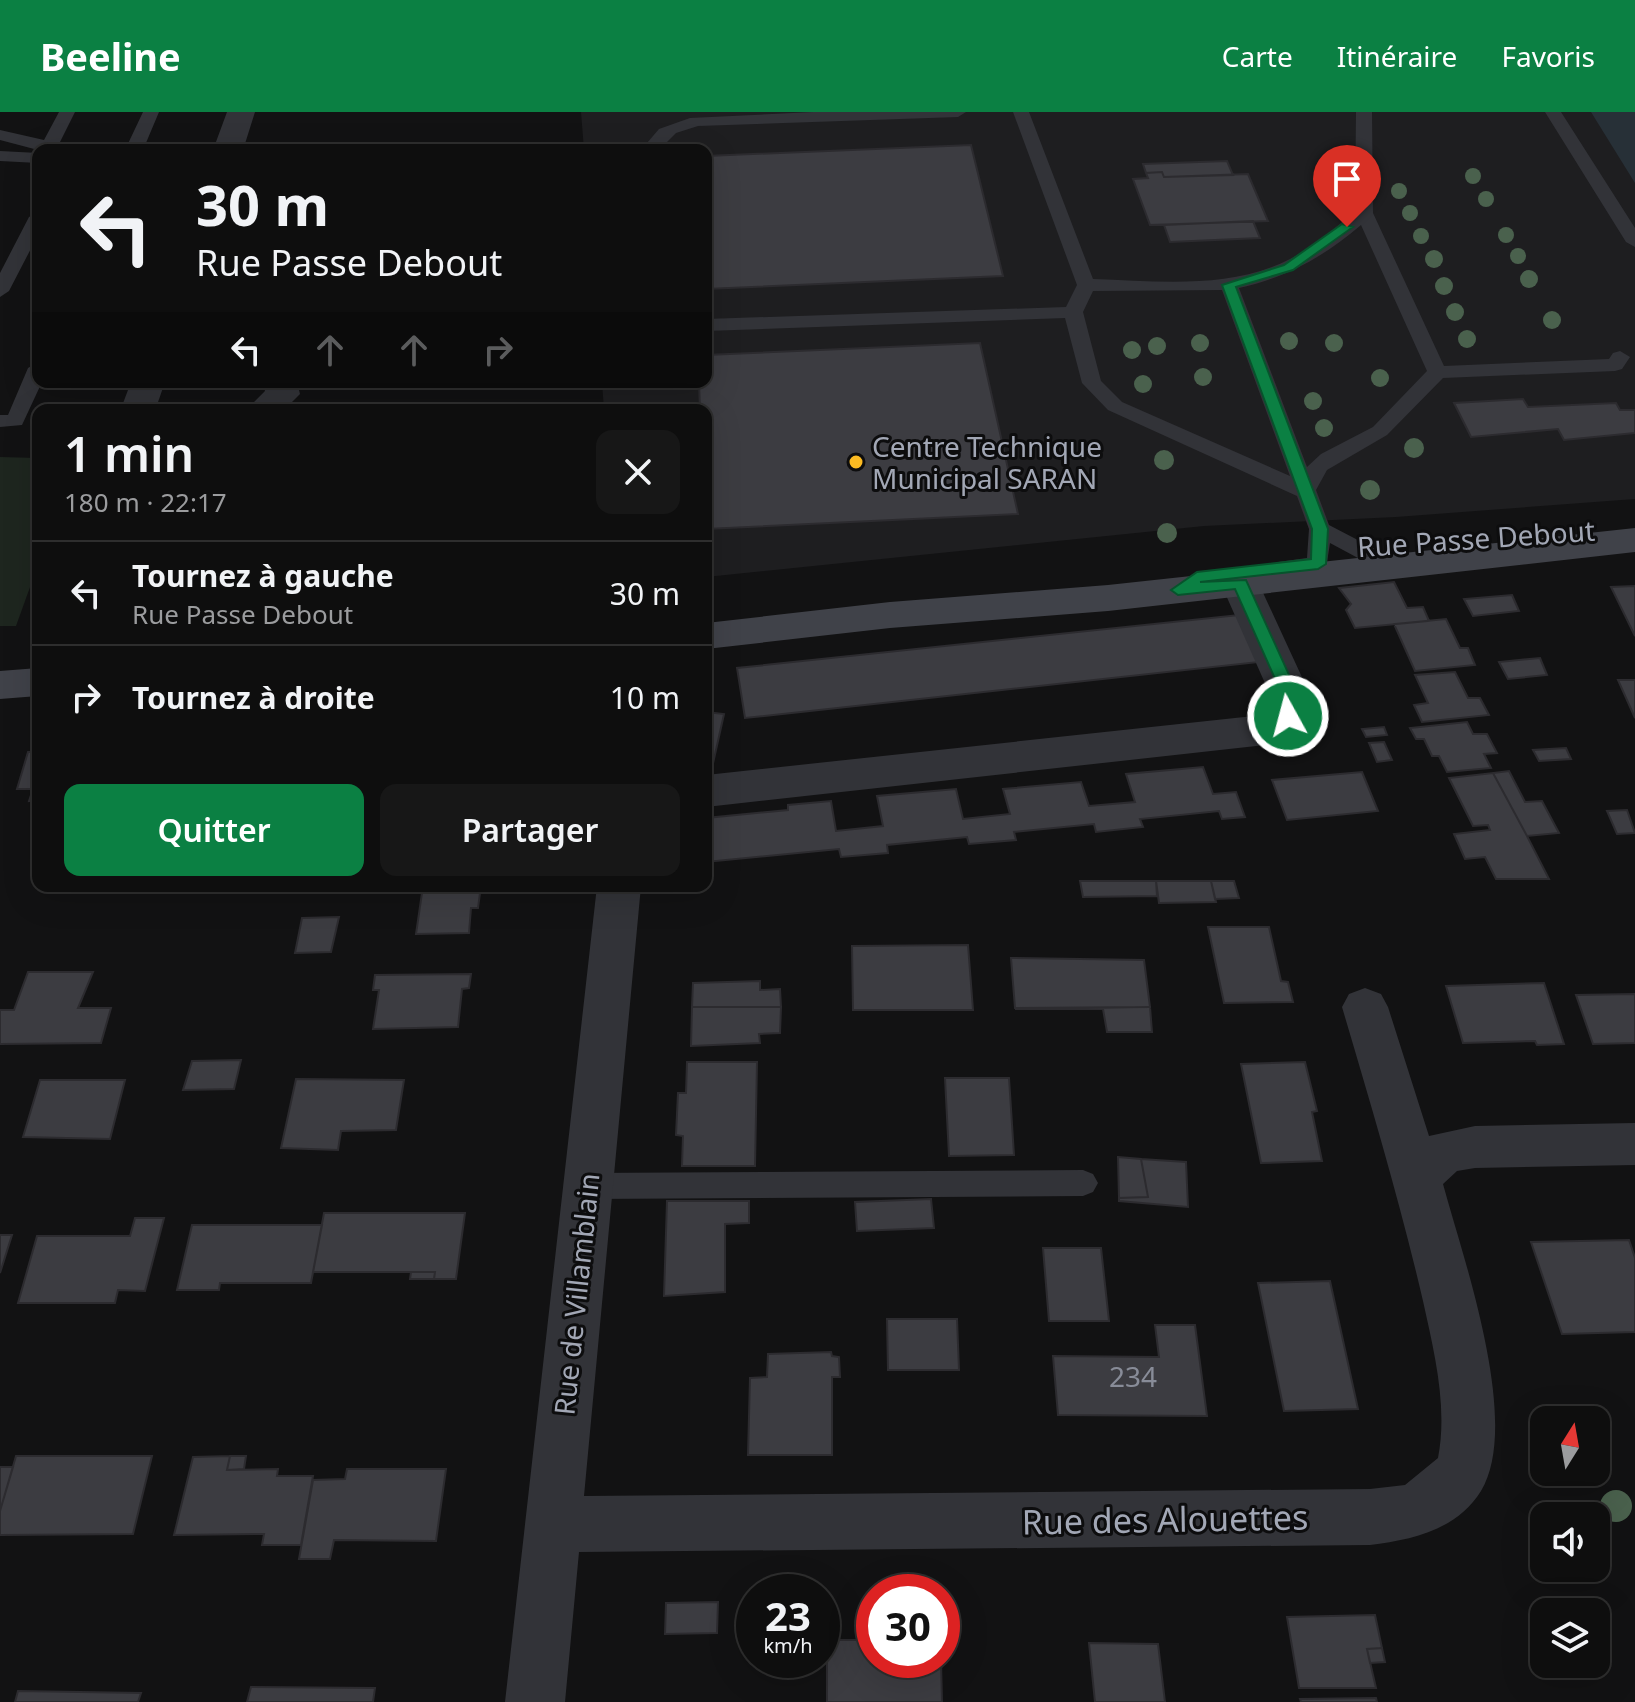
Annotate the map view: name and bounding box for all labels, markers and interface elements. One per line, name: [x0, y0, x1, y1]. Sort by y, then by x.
text: Beeline: [40, 30, 181, 82]
text: Carte: [1222, 37, 1293, 75]
text: Itinéraire: [1337, 37, 1457, 75]
text: Favoris: [1501, 37, 1595, 75]
pin: [1313, 145, 1381, 227]
icon: arrive: [1325, 157, 1369, 201]
text: 30 m: [196, 166, 329, 242]
icon: left: [64, 176, 168, 280]
text: Rue Passe Debout: [196, 238, 502, 287]
icon: left: [224, 328, 268, 372]
icon: ahead: [308, 328, 352, 372]
icon: ahead: [392, 328, 436, 372]
icon: right: [476, 328, 520, 372]
text: 1 min: [64, 421, 194, 486]
place label: Centre Technique Municipal SARAN: [872, 427, 1102, 497]
button: close: [596, 430, 680, 514]
marker: Centre Technique Municipal SARAN: [847, 453, 865, 471]
text: 180 m · 22:17: [64, 484, 227, 520]
street label: Rue Passe Debout: [1356, 511, 1596, 565]
text: Tournez à gauche: [132, 555, 394, 596]
icon: left: [64, 571, 108, 615]
text: 30 m: [610, 573, 680, 614]
text: Rue Passe Debout: [132, 596, 353, 632]
position arrow: [1246, 674, 1330, 758]
icon: right: [64, 675, 108, 719]
text: Tournez à droite: [132, 677, 375, 718]
text: 10 m: [610, 677, 680, 718]
button: Quitter: [64, 784, 364, 876]
button: Partager: [380, 784, 680, 876]
street label: Rue de Villamblain: [544, 1171, 608, 1417]
house number: 234: [1109, 1357, 1157, 1395]
north arrow: [1530, 1406, 1610, 1486]
map controls: [1530, 1406, 1610, 1678]
street label: Rue des Alouettes: [1021, 1494, 1309, 1544]
button: sound: [1530, 1502, 1610, 1582]
speed limit sign: 30: [856, 1574, 960, 1678]
text: 23: [765, 1588, 811, 1643]
button: layers: [1530, 1598, 1610, 1678]
text: km/h: [763, 1632, 813, 1659]

